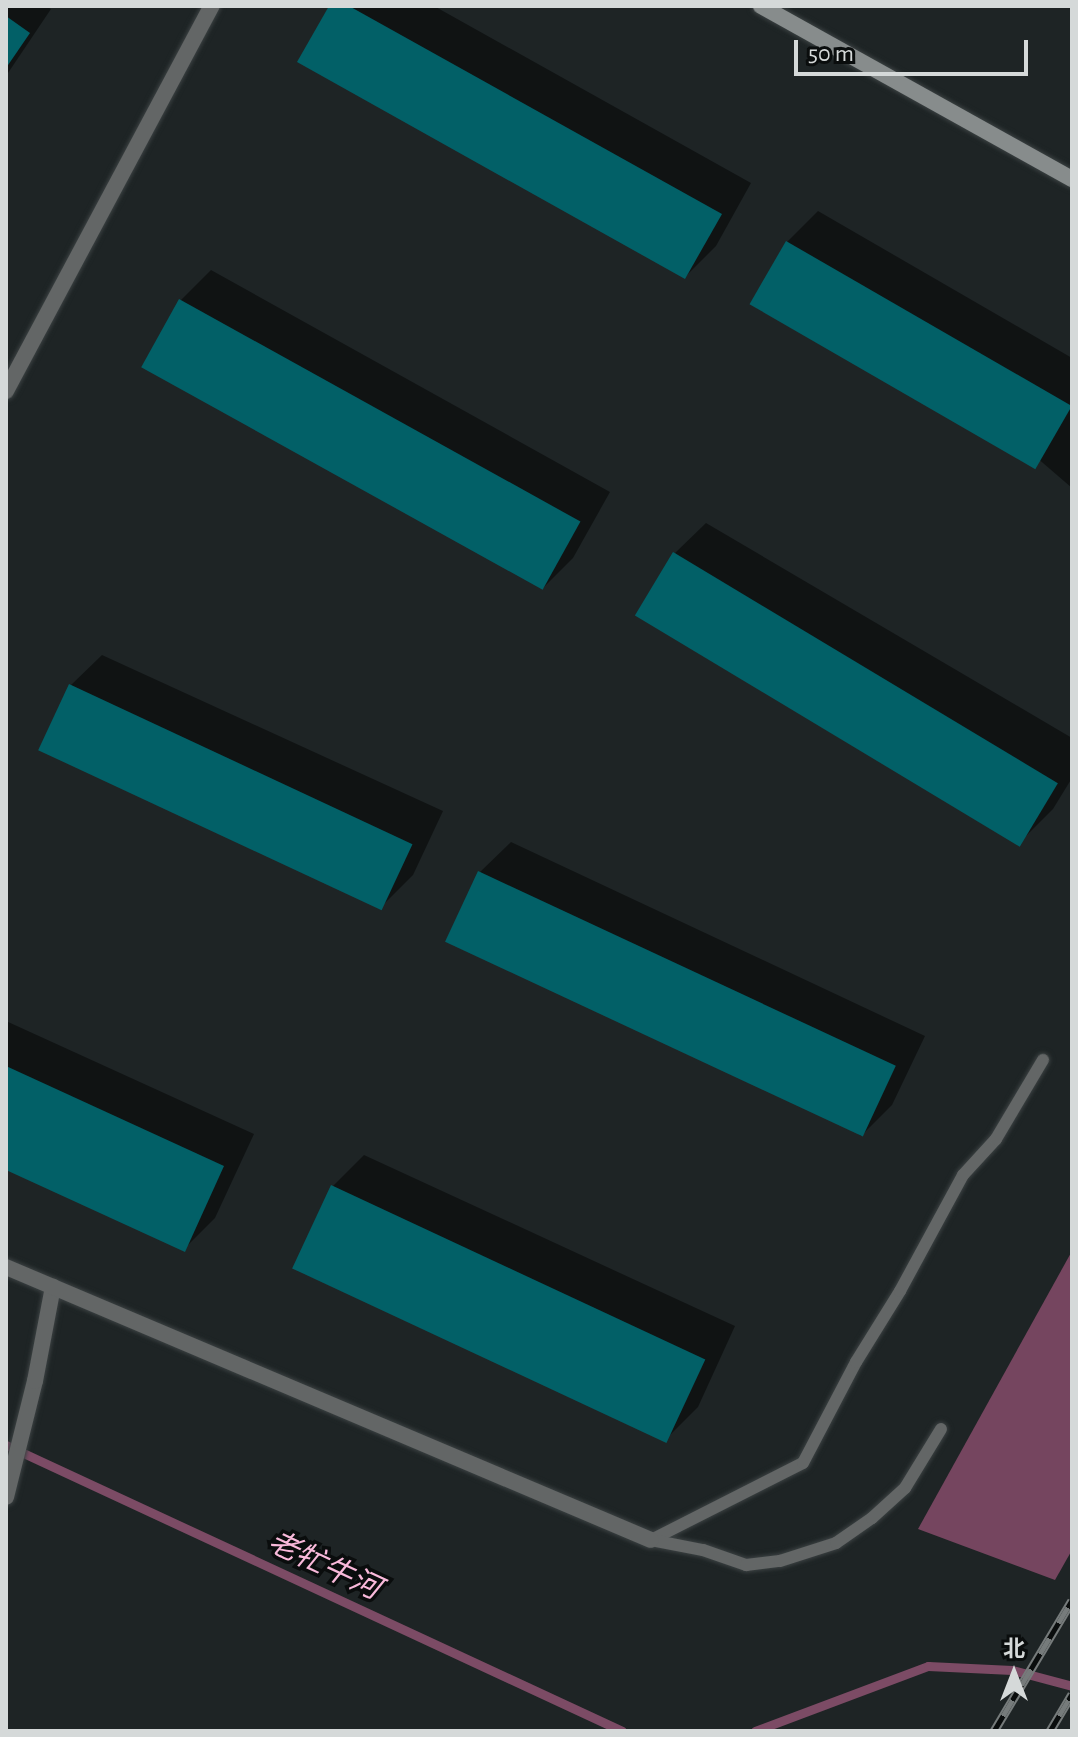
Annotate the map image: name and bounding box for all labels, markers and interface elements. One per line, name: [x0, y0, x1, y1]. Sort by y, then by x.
scale bar: [798, 24, 1032, 74]
text: 50 m: [808, 42, 854, 66]
water label: 老牤牛河: [262, 1524, 386, 1608]
north arrow: [974, 1633, 1054, 1713]
text: 北: [1003, 1638, 1025, 1660]

